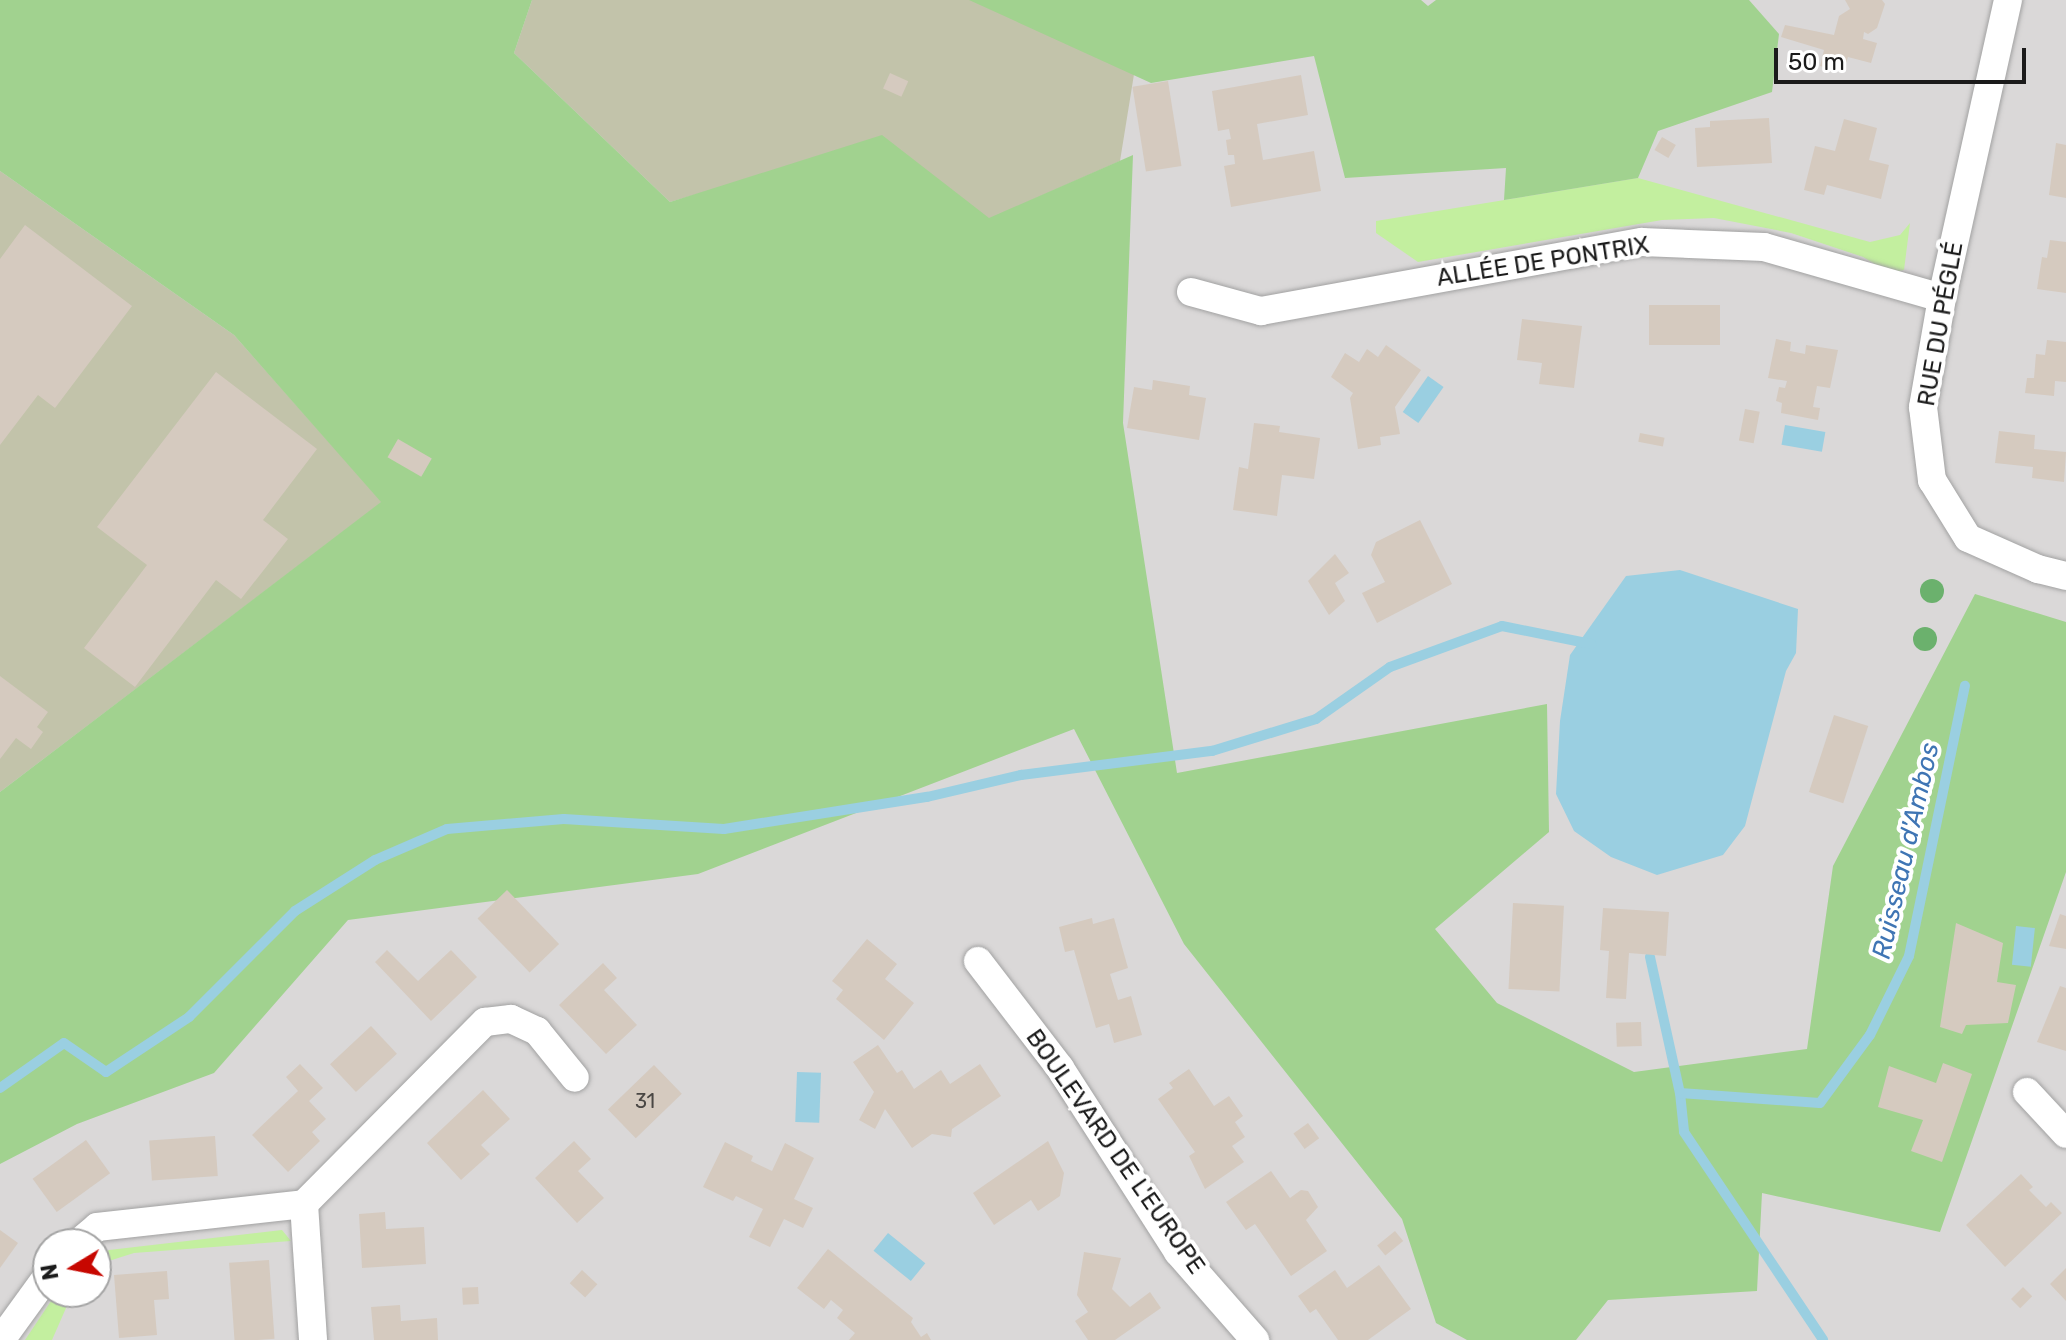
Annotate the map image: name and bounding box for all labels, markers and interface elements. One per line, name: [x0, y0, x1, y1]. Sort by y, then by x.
scale bar: [1778, 32, 2030, 82]
text: 50 m: [1788, 48, 1845, 76]
street label: ALLÉE DE PONTRIX: [1435, 231, 1651, 293]
street label: RUE DU PÉGLÉ: [1912, 240, 1970, 408]
water label: Ruisseau d'Ambos: [1866, 740, 1946, 962]
street label: BOULEVARD DE L'EUROPE: [1019, 1024, 1211, 1280]
house number: 31: [635, 1089, 655, 1113]
north arrow: [32, 1228, 112, 1308]
text: N: [35, 1262, 65, 1282]

